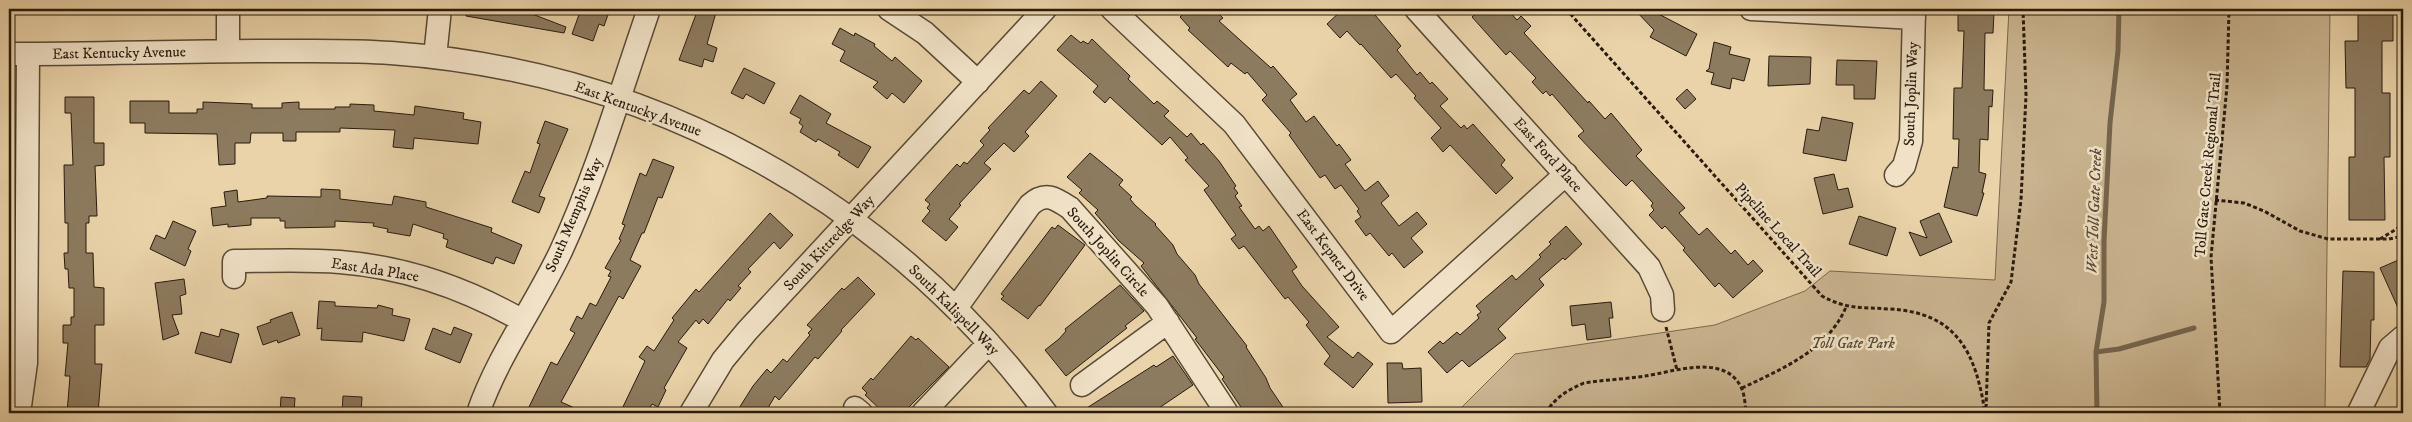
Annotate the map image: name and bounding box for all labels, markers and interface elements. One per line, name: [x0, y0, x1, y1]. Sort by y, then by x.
street label: South Joplin Way: [1900, 41, 1922, 147]
street label: East Kentucky Avenue: [52, 42, 186, 64]
street label: Toll Gate Creek Regional Trail: [2190, 71, 2226, 258]
street label: East Kentucky Avenue: [572, 77, 704, 141]
street label: East Ford Place: [1509, 114, 1587, 196]
water label: West Toll Gate Creek: [2082, 148, 2106, 274]
street label: South Memphis Way: [541, 154, 607, 275]
street label: Pipeline Local Trail: [1731, 179, 1826, 282]
street label: South Kittredge Way: [780, 190, 879, 295]
street label: South Joplin Circle: [1063, 203, 1153, 301]
street label: East Kepner Drive: [1292, 205, 1374, 305]
street label: East Ada Place: [330, 254, 420, 286]
street label: South Kalispell Way: [905, 261, 1004, 360]
park label: Toll Gate Park: [1811, 334, 1896, 353]

